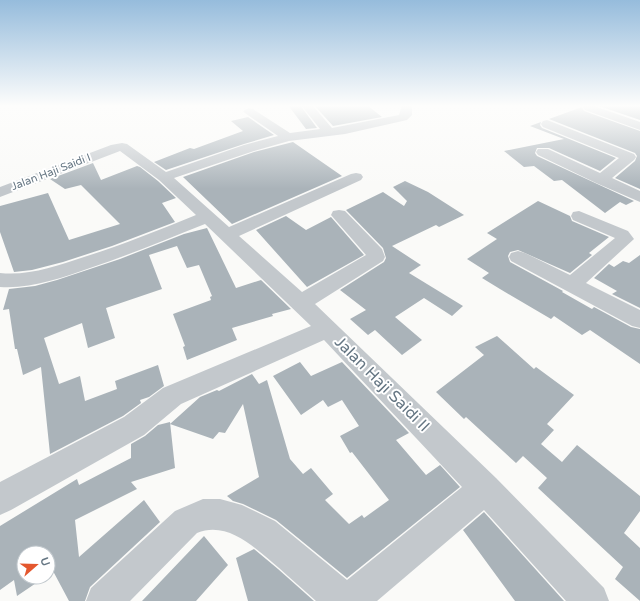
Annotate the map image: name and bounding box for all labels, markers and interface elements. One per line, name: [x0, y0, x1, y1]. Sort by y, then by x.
street label: Jalan Haji Saidi I: [9, 151, 93, 193]
street label: Jalan Haji Saidi II: [330, 332, 434, 436]
north arrow: [16, 545, 56, 585]
text: U: [37, 556, 52, 568]

